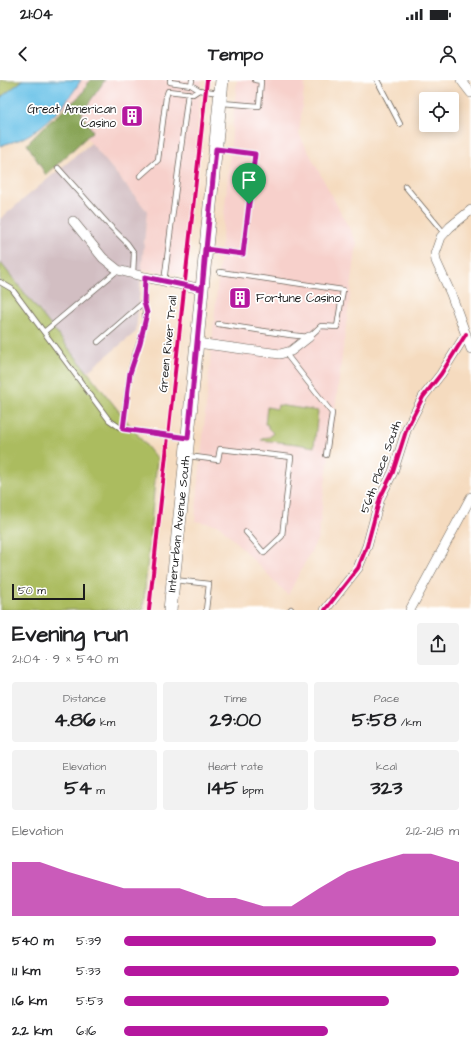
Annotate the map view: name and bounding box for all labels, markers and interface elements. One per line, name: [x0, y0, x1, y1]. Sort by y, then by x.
text: 21:04: [20, 4, 53, 25]
text: Tempo: [208, 42, 263, 67]
icon: back: [12, 43, 34, 65]
icon: person: [437, 43, 459, 65]
map controls: [419, 92, 459, 132]
button: locate: [419, 92, 459, 132]
place label: Great American Casino: [27, 101, 116, 132]
building icon: Great American Casino: [119, 103, 145, 129]
pin: [232, 163, 266, 204]
icon: arrive: [238, 169, 260, 191]
building icon: Fortune Casino: [227, 285, 253, 311]
place label: Fortune Casino: [256, 290, 341, 307]
street label: Green River Trail: [154, 295, 182, 393]
street label: 56th Place South: [356, 418, 406, 516]
street label: Interurban Avenue South: [163, 455, 195, 593]
scale bar: [12, 582, 85, 601]
text: 50 m: [18, 583, 46, 598]
text: Evening run: [12, 619, 128, 650]
button: share: [417, 623, 459, 665]
text: 21:04 · 9 × 540 m: [12, 650, 118, 668]
text: Distance: [63, 691, 106, 706]
text: Time: [224, 691, 247, 706]
text: Pace: [374, 691, 399, 706]
text: 4.86: [54, 706, 96, 734]
text: 29:00: [210, 706, 261, 734]
text: 5:58: [352, 706, 396, 734]
text: km: [96, 715, 115, 730]
text: /km: [396, 715, 421, 730]
text: Elevation: [63, 759, 106, 774]
text: Heart rate: [208, 759, 263, 774]
text: kcal: [376, 759, 397, 774]
text: 54: [64, 774, 92, 802]
text: 145: [208, 774, 238, 802]
text: 323: [371, 774, 402, 802]
text: m: [92, 783, 105, 798]
text: bpm: [238, 783, 263, 798]
text: Elevation: [12, 822, 63, 840]
text: 212–218 m: [406, 822, 459, 840]
text: 540 m: [12, 932, 54, 950]
text: 5:39: [76, 932, 101, 950]
text: 1.1 km: [12, 962, 40, 980]
text: 5:33: [76, 962, 101, 980]
text: 1.6 km: [12, 992, 47, 1010]
text: 5:53: [76, 992, 103, 1010]
text: 2.2 km: [12, 1022, 52, 1040]
text: 6:16: [76, 1022, 96, 1040]

